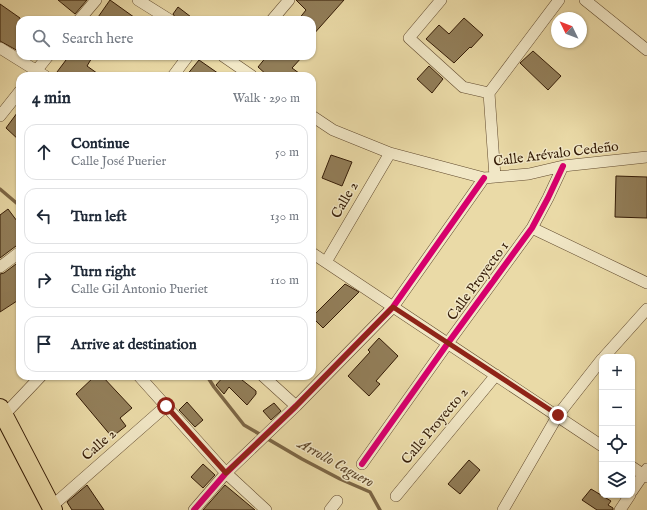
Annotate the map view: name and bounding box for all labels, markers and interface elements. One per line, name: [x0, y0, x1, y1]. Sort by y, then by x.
north arrow: [551, 12, 587, 48]
search box: [16, 16, 316, 60]
icon: search: [30, 27, 52, 49]
text: Search here: [62, 29, 133, 48]
text: 4 min: [32, 88, 71, 109]
text: Walk · 290 m: [233, 90, 300, 107]
text: Continue: [71, 134, 129, 153]
street label: Calle Arévalo Cedeño: [492, 137, 620, 171]
icon: ahead: [33, 141, 55, 163]
text: 50 m: [275, 144, 299, 161]
text: Calle José Puerier: [71, 153, 166, 170]
street label: Calle 2: [327, 178, 363, 222]
icon: left: [33, 205, 55, 227]
text: Turn left: [71, 207, 127, 226]
text: 130 m: [270, 208, 299, 225]
street label: Calle Proyecto 1: [443, 238, 513, 324]
text: Turn right: [71, 262, 136, 281]
icon: right: [33, 269, 55, 291]
text: 110 m: [270, 272, 299, 289]
text: Calle Gil Antonio Pueriet: [71, 281, 208, 298]
icon: arrive: [33, 333, 55, 355]
text: Arrive at destination: [71, 335, 197, 354]
map controls: [599, 354, 635, 498]
button: +: [599, 354, 635, 390]
street label: Calle Proyecto 2: [398, 384, 473, 468]
button: −: [599, 390, 635, 426]
route start: [157, 397, 175, 415]
route end: [549, 406, 567, 424]
street label: Calle 2: [78, 425, 120, 465]
button: locate: [599, 426, 635, 462]
water label: Arrollo Caguero: [292, 433, 377, 493]
button: layers: [599, 462, 635, 498]

